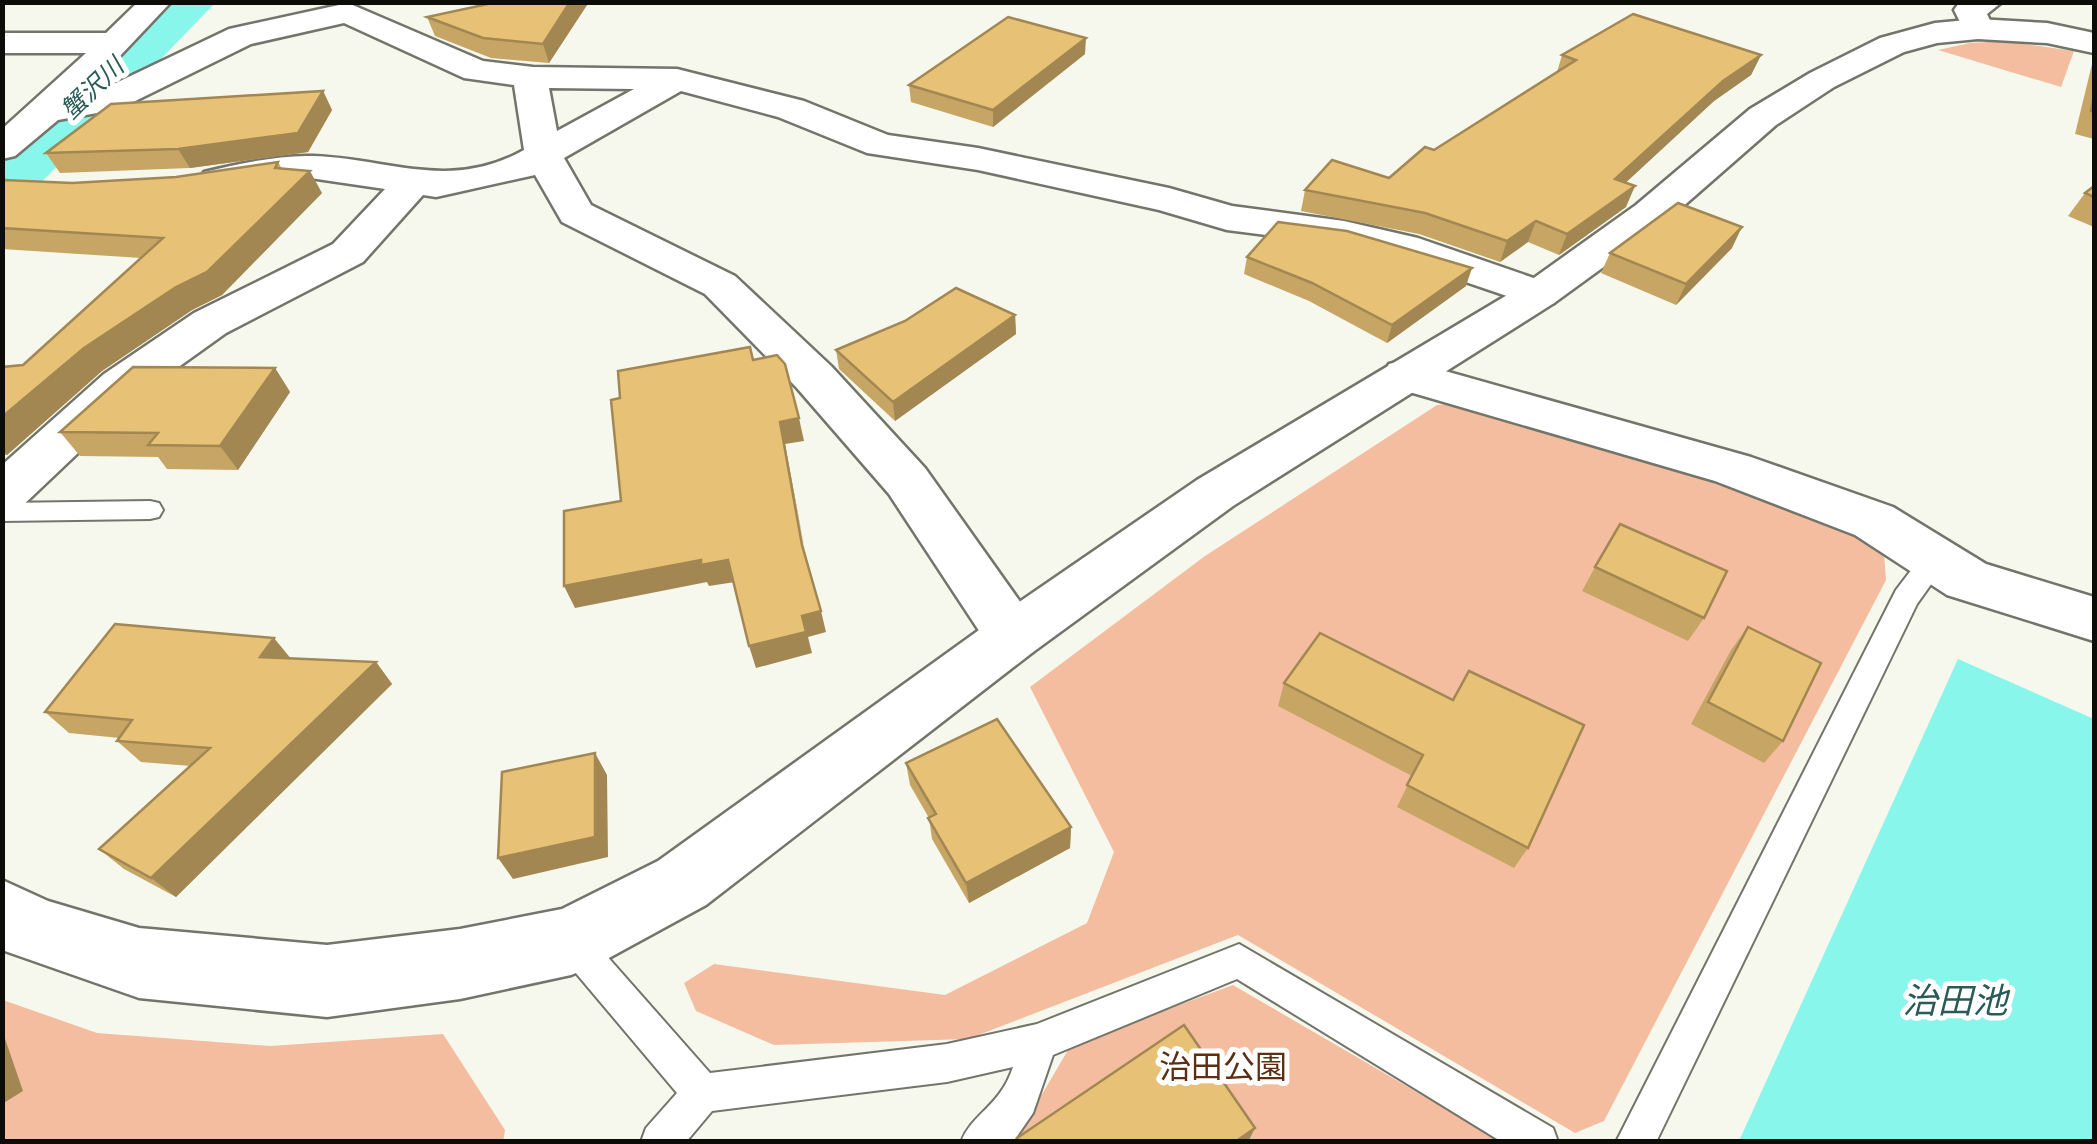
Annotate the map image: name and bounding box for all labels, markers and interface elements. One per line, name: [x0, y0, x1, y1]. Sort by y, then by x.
water label: 蟹沢川: [55, 50, 132, 125]
water label: 治田池: [1902, 980, 2010, 1022]
park label: 治田公園: [1159, 1048, 1287, 1086]

